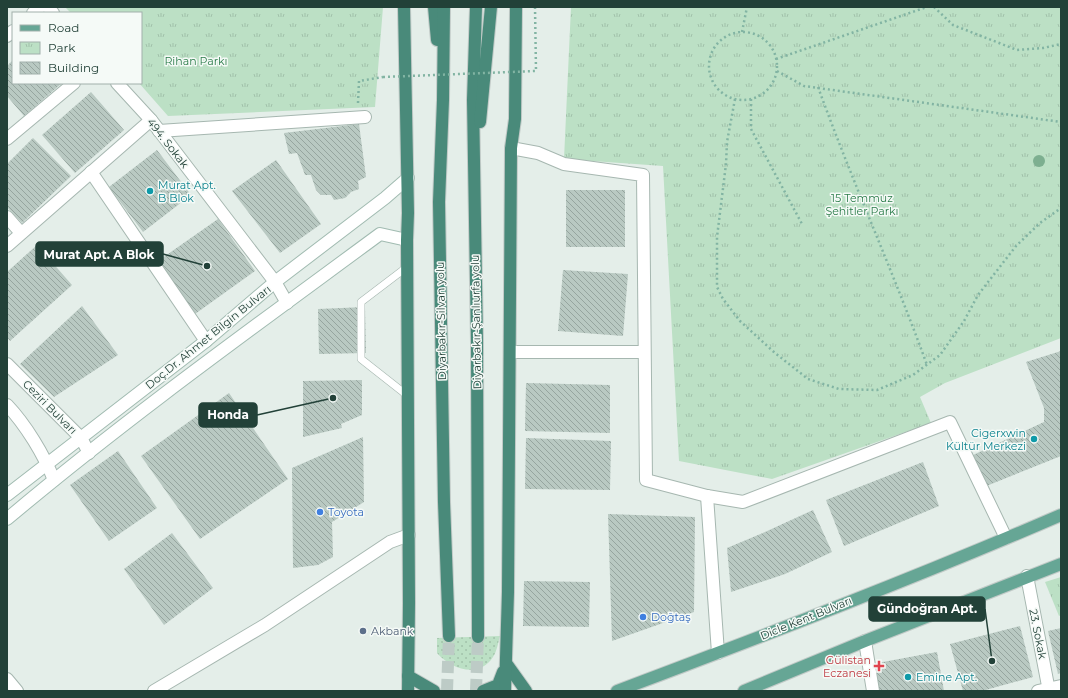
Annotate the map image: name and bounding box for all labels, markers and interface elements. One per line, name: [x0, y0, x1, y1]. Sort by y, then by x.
legend: [12, 12, 142, 84]
text: Road: [48, 20, 79, 35]
text: Park: [48, 40, 76, 55]
park label: Rihan Parkı: [164, 54, 228, 68]
text: Building: [48, 60, 99, 75]
street label: 494. Sokak: [144, 115, 192, 171]
place label: Murat Apt. B Blok: [158, 178, 216, 205]
marker: Murat Apt. B Blok: [145, 186, 155, 196]
park label: 15 Temmuz Şehitler Parkı: [825, 191, 899, 218]
callout: Murat Apt. A Blok: [36, 242, 163, 266]
text: Murat Apt. A Blok: [44, 247, 155, 262]
street label: Diyarbakır-Şanlıurfa yolu: [468, 255, 484, 389]
street label: Diyarbakır-Silvan yolu: [433, 262, 449, 380]
street label: Doç.Dr. Ahmet Bilgin Bulvarı: [142, 282, 274, 392]
street label: Ceziri Bulvarı: [20, 377, 80, 437]
callout: Honda: [199, 403, 257, 427]
text: Honda: [207, 407, 249, 422]
place label: Cigerxwin Kültür Merkezi: [946, 426, 1026, 453]
marker: Cigerxwin Kültür Merkezi: [1029, 434, 1039, 444]
place label: Toyota: [328, 505, 364, 519]
marker: Toyota: [315, 507, 325, 517]
street label: Dicle Kent Bulvarı: [758, 593, 854, 643]
callout: Gündoğran Apt.: [869, 597, 985, 621]
text: Gündoğran Apt.: [877, 601, 977, 616]
street label: 23. Sokak: [1026, 608, 1050, 661]
place label: Doğtaş: [651, 610, 691, 624]
marker: Doğtaş: [638, 612, 648, 622]
place label: Akbank: [371, 624, 414, 638]
marker: Akbank: [358, 626, 368, 636]
place label: Gülistan Eczanesi: [823, 653, 871, 680]
marker: Gülistan Eczanesi: [874, 661, 884, 671]
place label: Emine Apt.: [916, 670, 977, 684]
marker: Emine Apt.: [903, 672, 913, 682]

